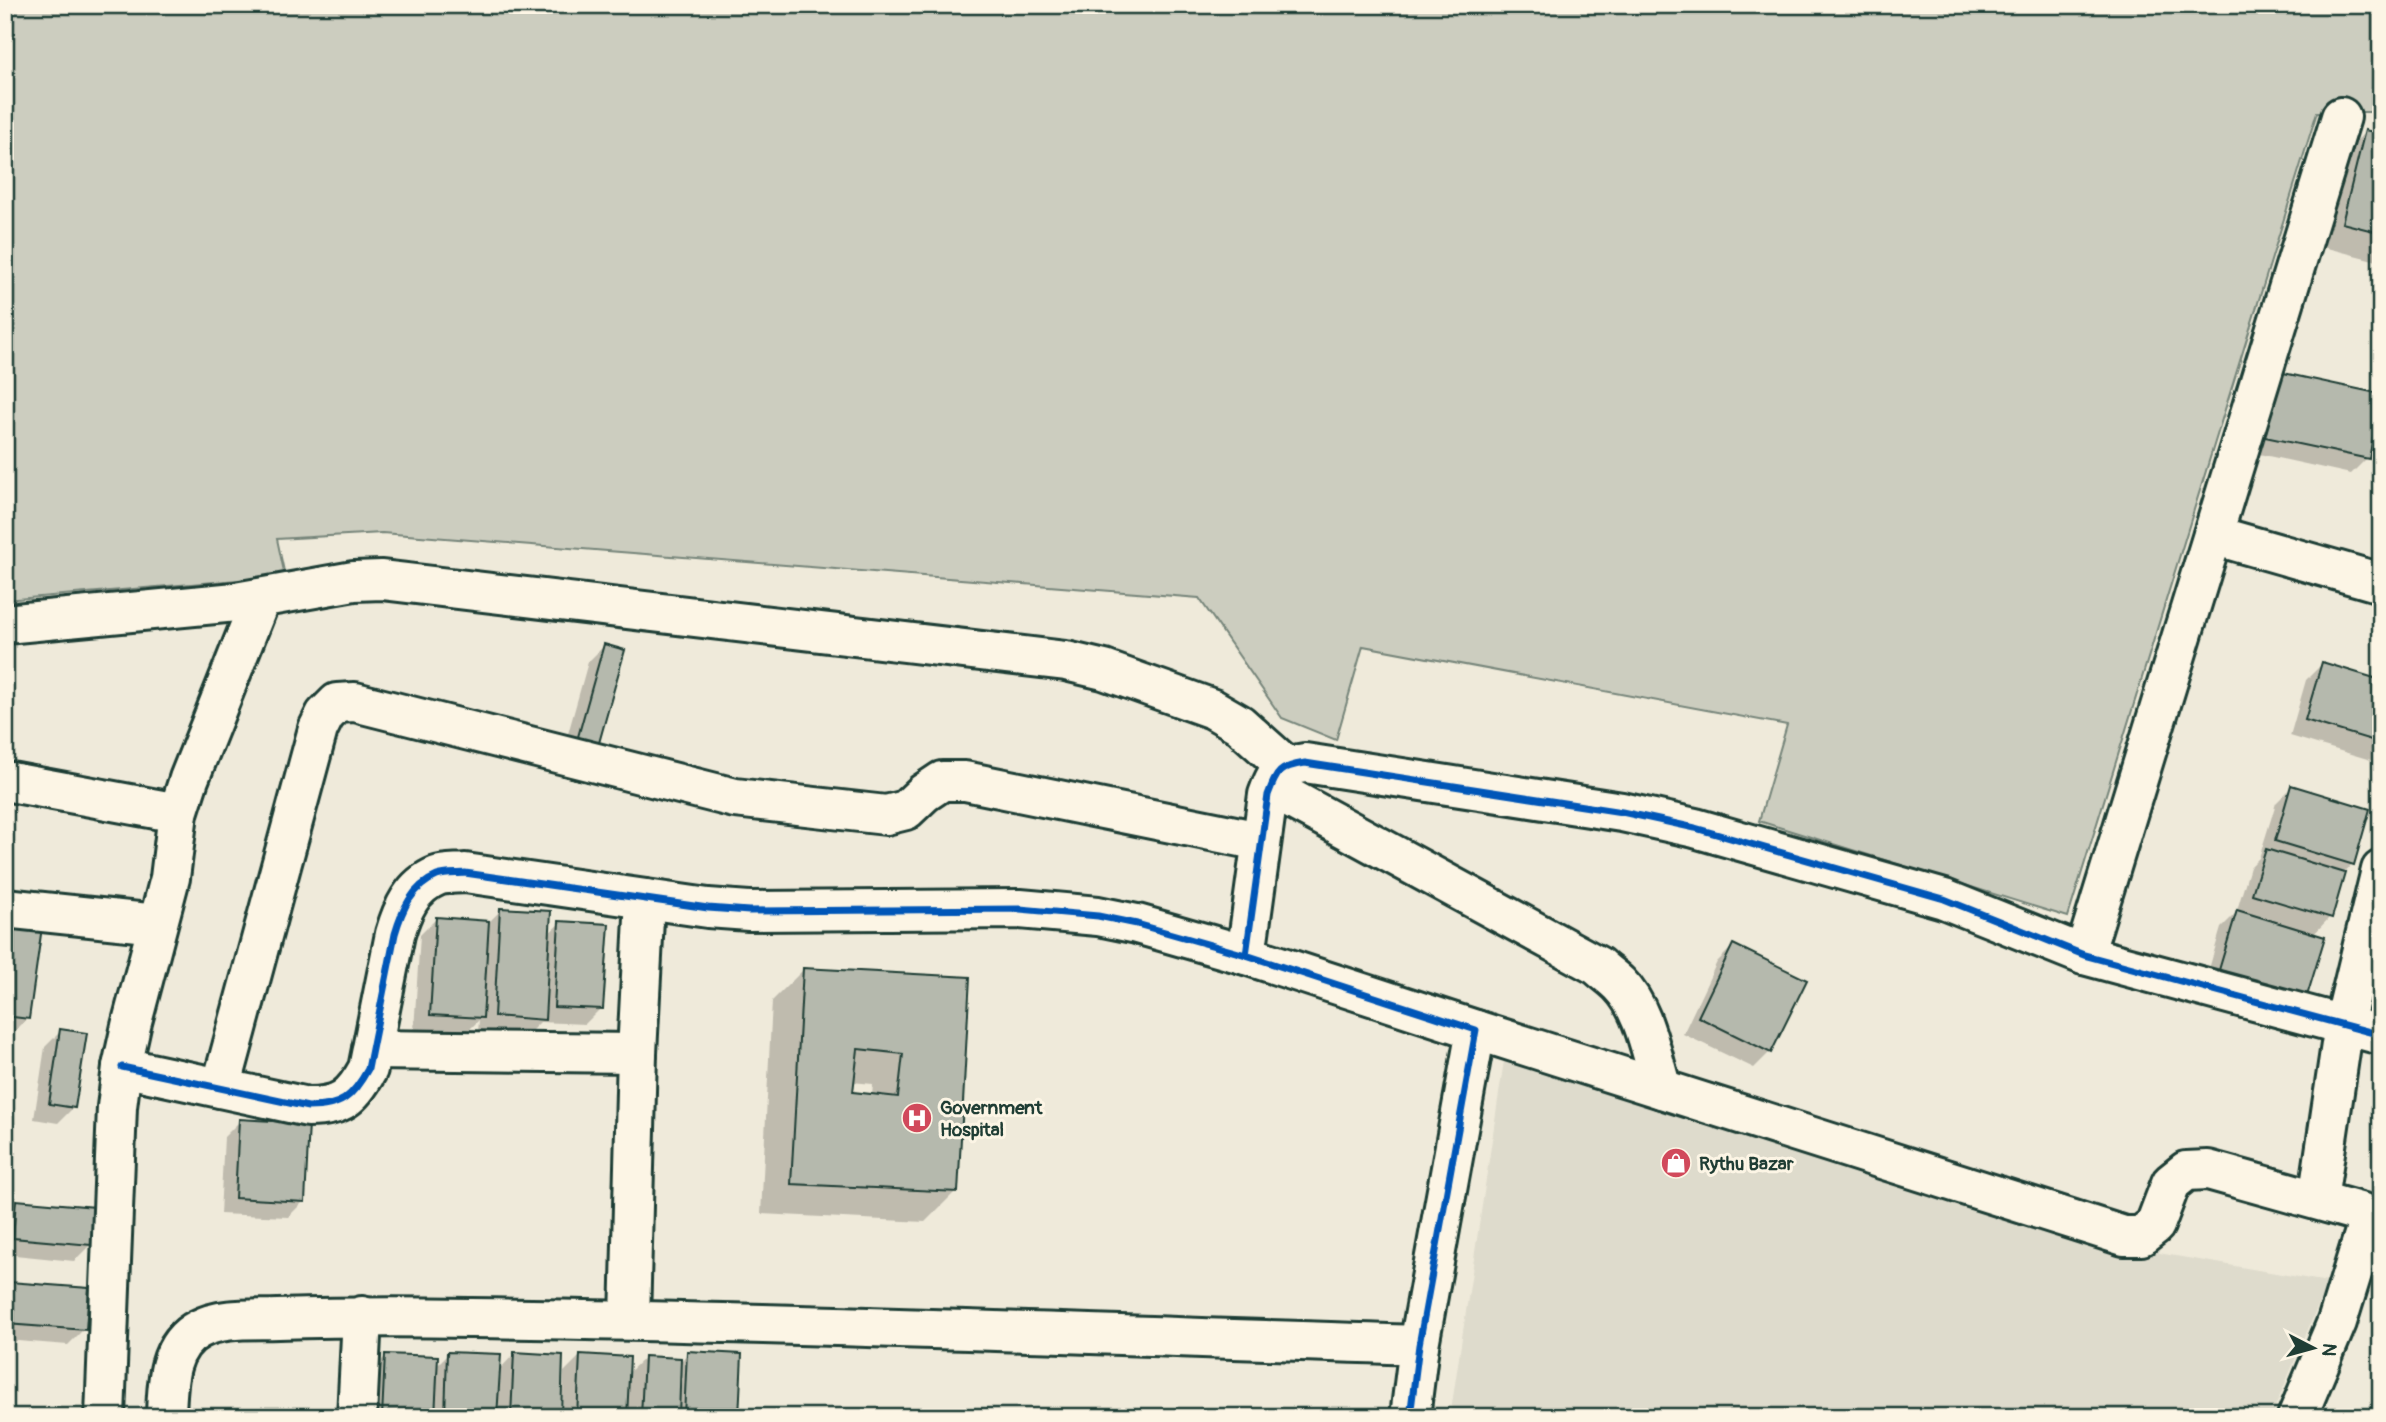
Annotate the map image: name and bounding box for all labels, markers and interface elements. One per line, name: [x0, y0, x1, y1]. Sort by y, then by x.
place label: Government Hospital: [940, 1096, 1044, 1142]
hospital icon: Government Hospital: [900, 1101, 934, 1135]
shop icon: Rythu Bazar: [1659, 1146, 1693, 1180]
place label: Rythu Bazar: [1699, 1152, 1794, 1176]
north arrow: [2278, 1314, 2348, 1384]
text: N: [2316, 1342, 2342, 1357]

